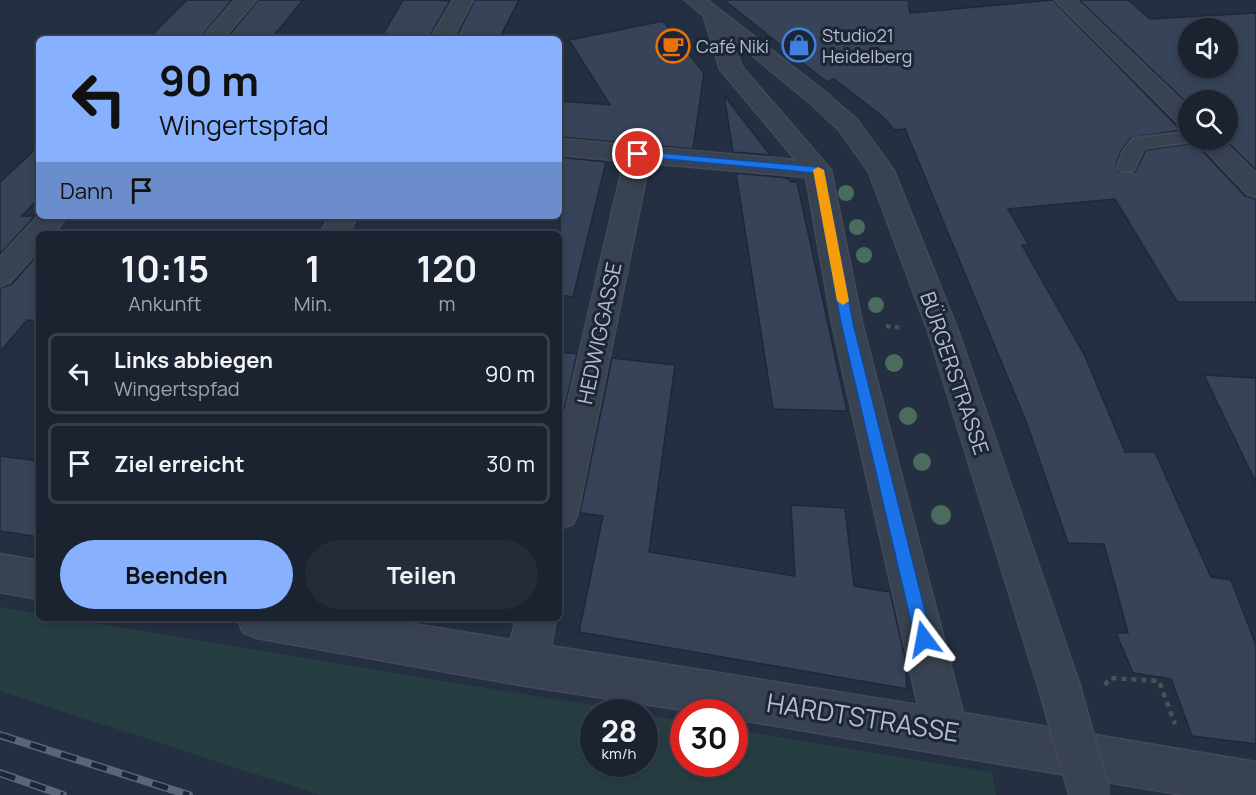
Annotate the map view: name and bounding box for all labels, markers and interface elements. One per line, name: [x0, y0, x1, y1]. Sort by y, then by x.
map controls: [1178, 18, 1238, 150]
button: sound: [1178, 18, 1238, 78]
place label: Studio21 Heidelberg: [822, 23, 912, 68]
shop icon: Studio21 Heidelberg: [781, 27, 817, 63]
cafe icon: Café Niki: [655, 28, 691, 64]
place label: Café Niki: [696, 34, 769, 58]
text: 90 m: [159, 51, 259, 109]
icon: left: [60, 60, 138, 138]
button: search: [1178, 90, 1238, 150]
text: Wingertspfad: [159, 106, 329, 143]
pin: [612, 128, 663, 179]
icon: arrive: [621, 137, 654, 170]
icon: arrive: [125, 174, 158, 207]
text: Dann: [60, 176, 113, 206]
text: 10:15: [121, 244, 209, 293]
text: 1: [305, 244, 321, 293]
text: 120: [417, 244, 478, 293]
street label: HEDWIGGASSE: [570, 259, 628, 407]
street label: BÜRGERSTRASSE: [914, 288, 996, 458]
text: Ankunft: [128, 290, 202, 317]
text: Min.: [294, 290, 332, 317]
text: m: [439, 290, 456, 317]
text: Links abbiegen: [114, 345, 273, 375]
icon: left: [63, 357, 96, 390]
text: 90 m: [485, 359, 535, 389]
text: Wingertspfad: [114, 375, 240, 402]
icon: arrive: [63, 447, 96, 480]
text: Ziel erreicht: [114, 449, 245, 479]
text: 30 m: [486, 449, 535, 479]
button: Beenden: [60, 540, 293, 609]
button: Teilen: [305, 540, 538, 609]
position arrow: [892, 607, 956, 671]
street label: HARDTSTRASSE: [764, 684, 962, 750]
speed limit sign: 30: [670, 699, 748, 777]
text: 28: [601, 710, 637, 751]
text: km/h: [602, 743, 636, 764]

